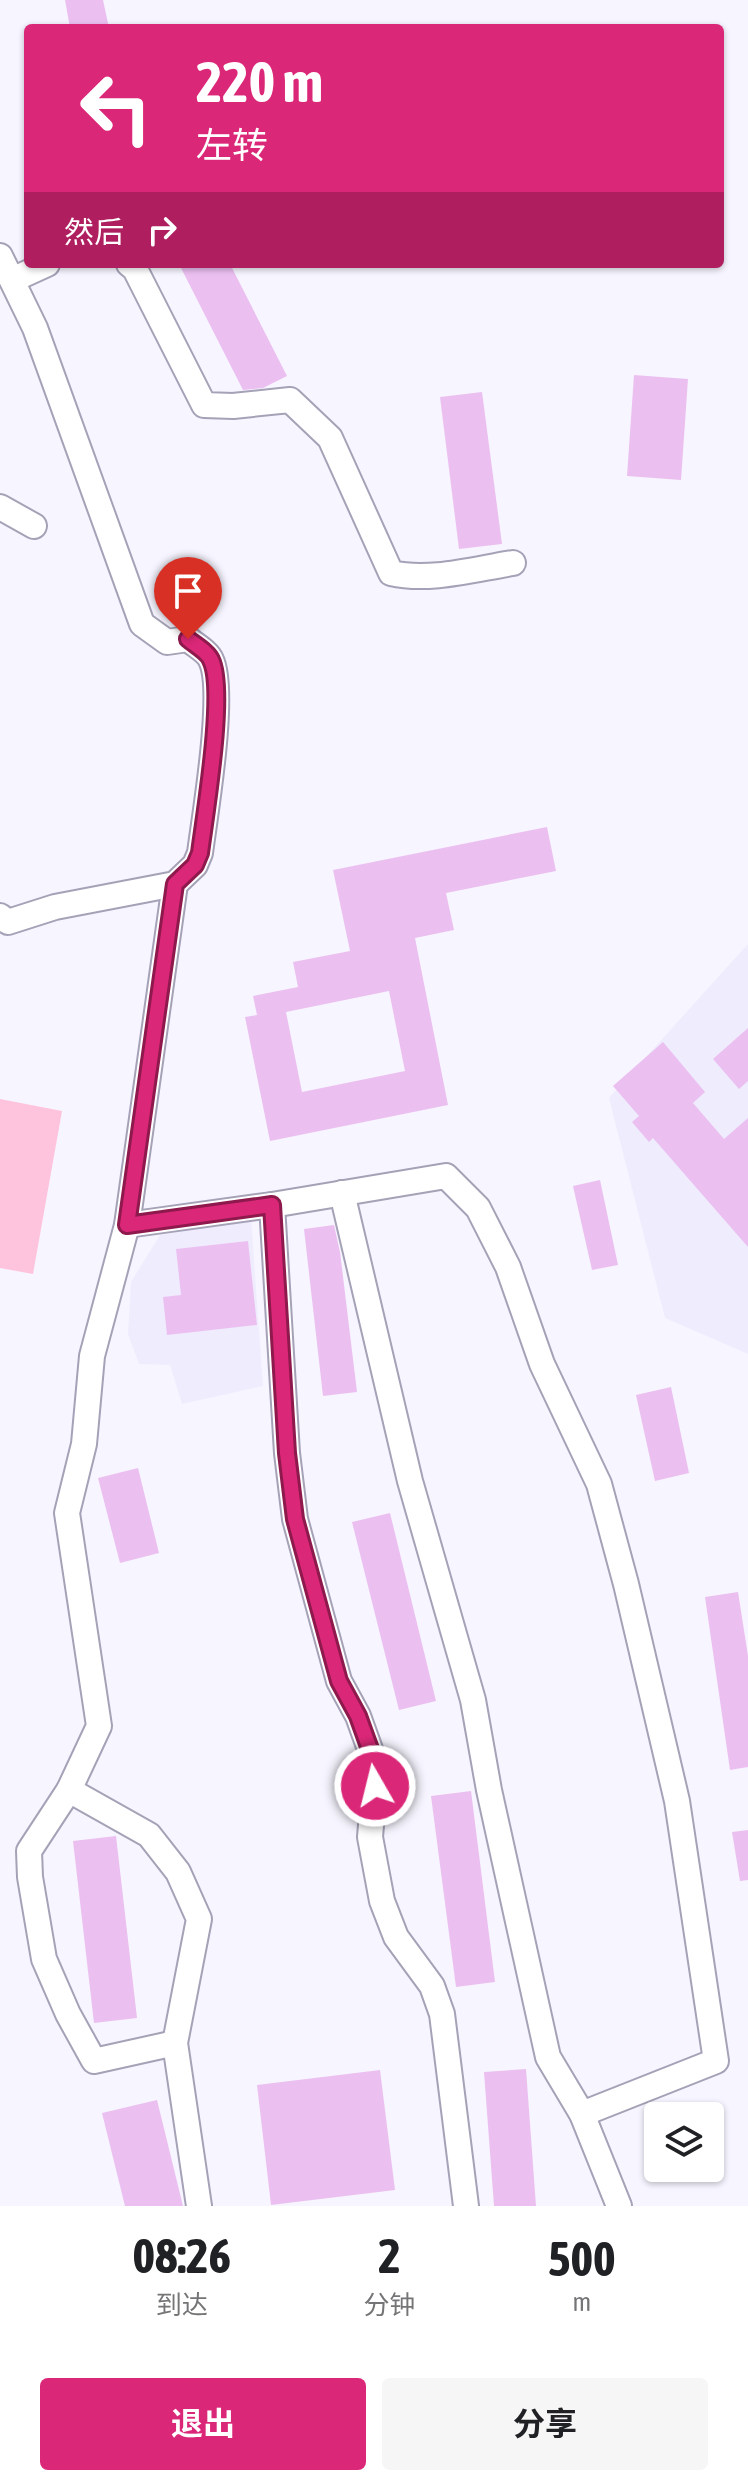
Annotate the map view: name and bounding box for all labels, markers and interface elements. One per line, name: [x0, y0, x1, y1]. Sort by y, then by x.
text: 220 m: [196, 50, 323, 114]
icon: left: [64, 56, 168, 160]
text: 左转: [196, 124, 268, 166]
icon: right: [140, 208, 184, 252]
text: 然后: [64, 215, 124, 249]
pin: [154, 557, 222, 639]
icon: arrive: [166, 569, 210, 613]
position arrow: [333, 1744, 417, 1828]
map controls: [644, 2102, 724, 2182]
button: layers: [644, 2102, 724, 2182]
text: 08:26: [132, 2228, 231, 2283]
text: 2: [378, 2228, 401, 2283]
text: 500: [548, 2231, 616, 2286]
text: m: [572, 2287, 591, 2317]
text: 到达: [156, 2290, 208, 2320]
text: 分钟: [364, 2290, 416, 2320]
button: 退出: [40, 2378, 366, 2470]
button: 分享: [382, 2378, 708, 2470]

